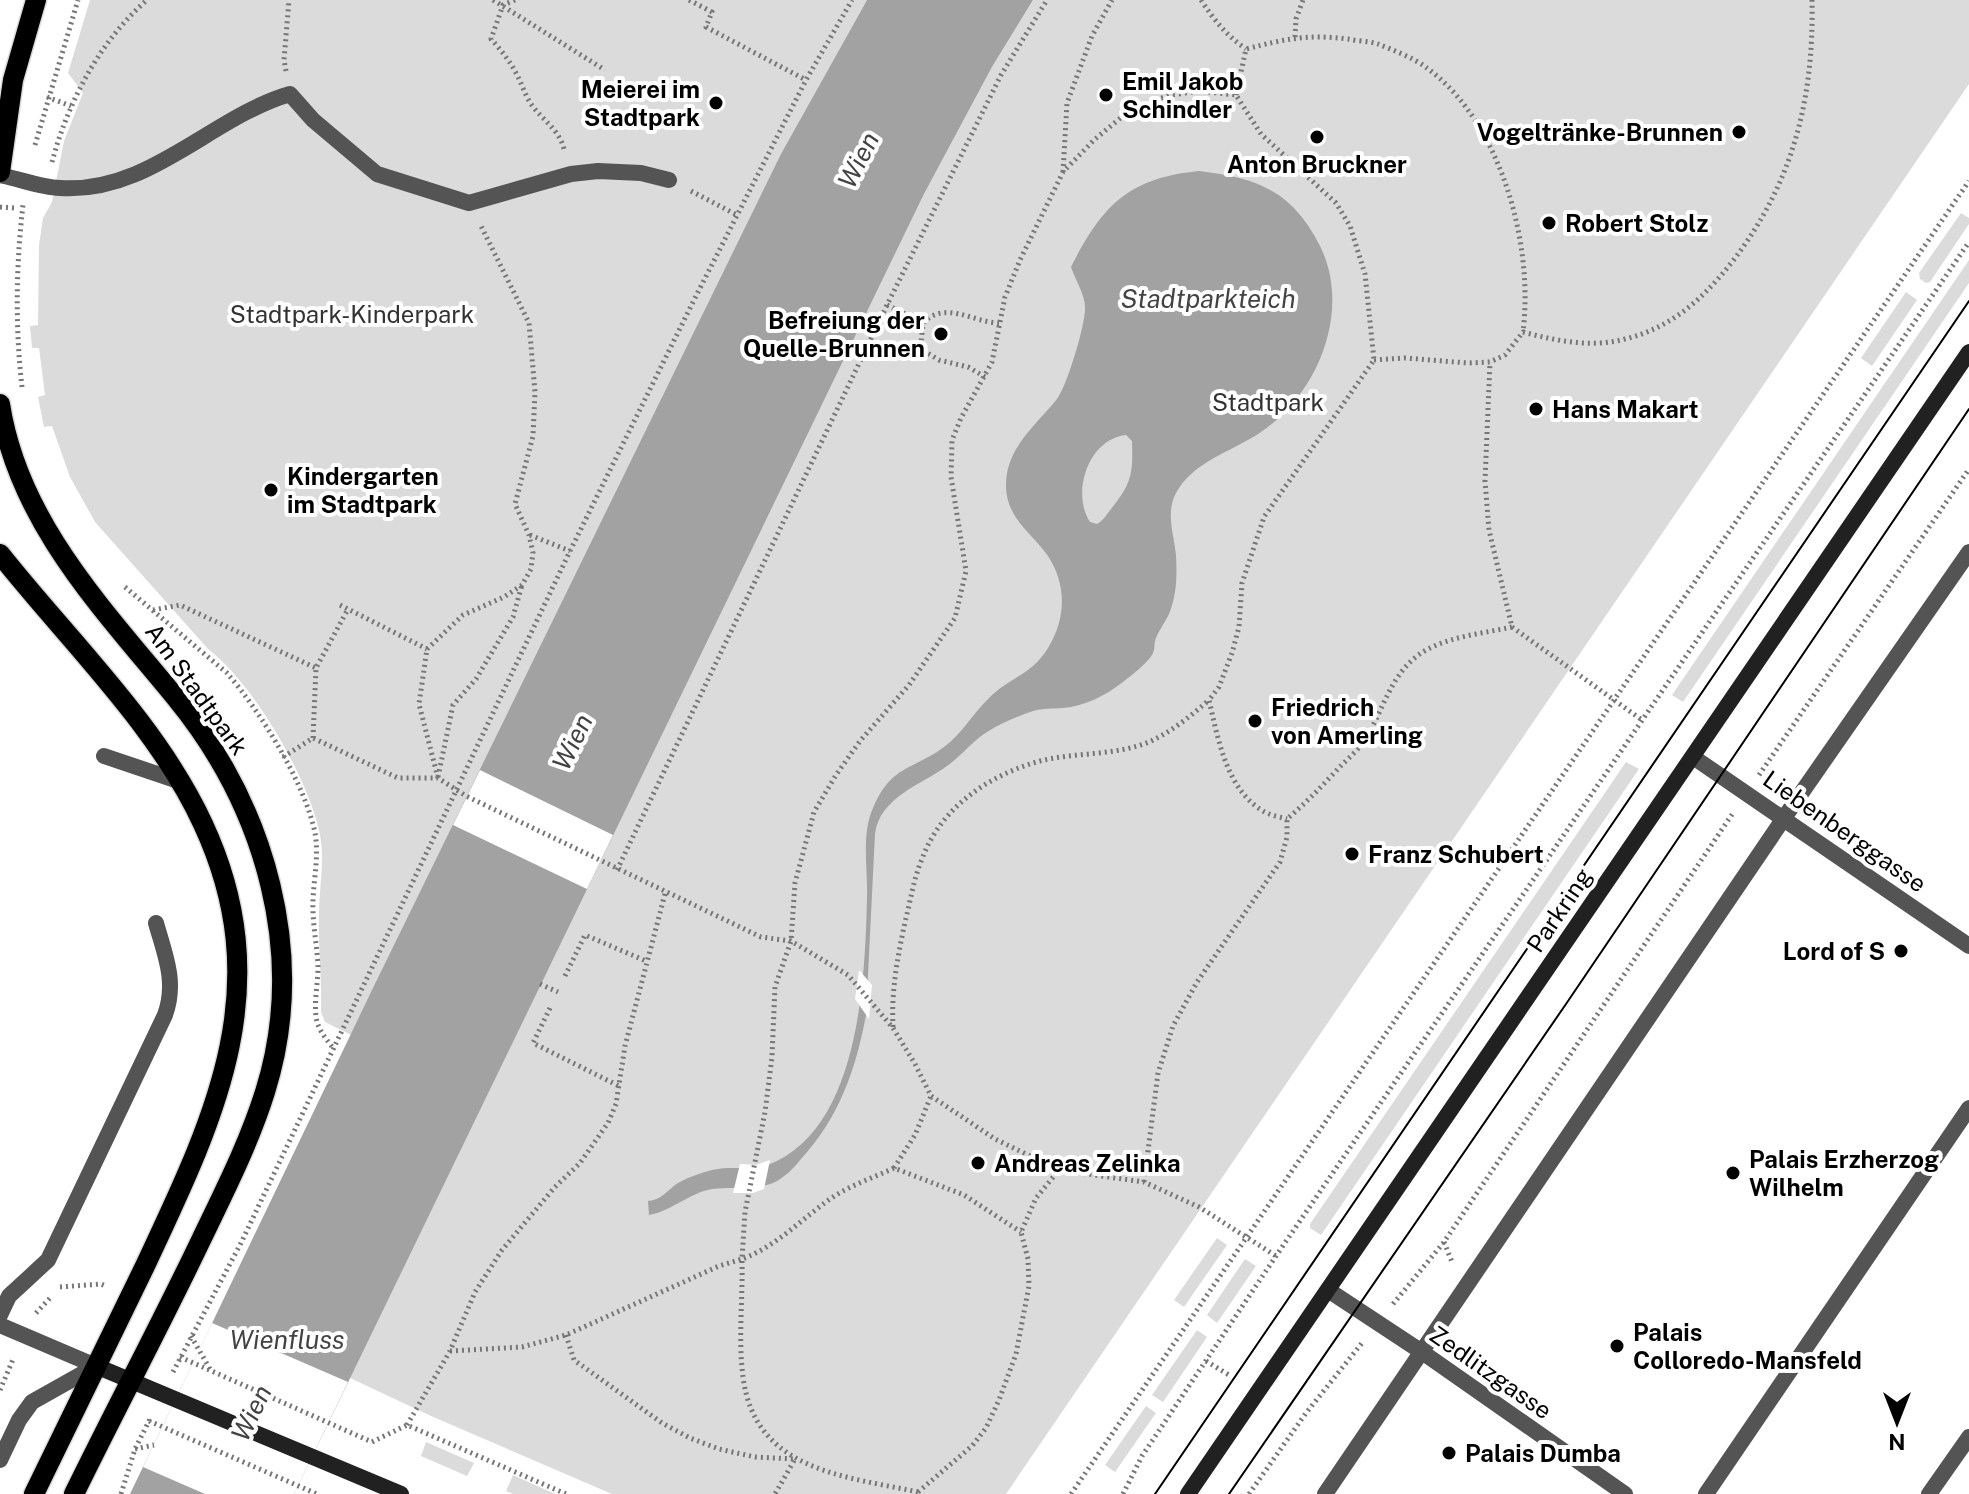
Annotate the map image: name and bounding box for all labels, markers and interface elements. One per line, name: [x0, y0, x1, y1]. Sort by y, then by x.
place label: Emil Jakob Schindler: [1122, 67, 1243, 123]
place label: Meierei im Stadtpark: [581, 75, 700, 131]
marker: Emil Jakob Schindler: [1097, 86, 1115, 104]
marker: Meierei im Stadtpark: [707, 94, 725, 112]
place label: Vogeltränke-Brunnen: [1477, 118, 1723, 146]
marker: Vogeltränke-Brunnen: [1730, 123, 1748, 141]
water label: Wien: [831, 127, 885, 193]
marker: Anton Bruckner: [1308, 128, 1326, 146]
place label: Anton Bruckner: [1227, 150, 1407, 178]
place label: Robert Stolz: [1565, 209, 1708, 237]
marker: Robert Stolz: [1540, 214, 1558, 232]
water label: Stadtparkteich: [1120, 283, 1296, 314]
park label: Stadtpark-Kinderpark: [230, 300, 474, 328]
place label: Befreiung der Quelle-Brunnen: [743, 306, 925, 362]
marker: Befreiung der Quelle-Brunnen: [932, 325, 950, 343]
park label: Stadtpark: [1212, 388, 1324, 416]
place label: Hans Makart: [1552, 395, 1699, 423]
marker: Hans Makart: [1527, 400, 1545, 418]
place label: Kindergarten im Stadtpark: [287, 462, 439, 518]
marker: Kindergarten im Stadtpark: [262, 481, 280, 499]
street label: Am Stadtpark: [140, 618, 254, 760]
place label: Friedrich von Amerling: [1271, 693, 1423, 749]
water label: Wien: [545, 709, 599, 775]
marker: Friedrich von Amerling: [1246, 712, 1264, 730]
street label: Liebenberggasse: [1758, 764, 1932, 898]
place label: Franz Schubert: [1368, 840, 1544, 868]
marker: Franz Schubert: [1343, 845, 1361, 863]
street label: Parkring: [1521, 863, 1597, 957]
place label: Lord of S: [1783, 937, 1885, 965]
marker: Lord of S: [1892, 942, 1910, 960]
place label: Palais Erzherzog Wilhelm: [1749, 1145, 1939, 1201]
place label: Andreas Zelinka: [994, 1149, 1181, 1177]
marker: Andreas Zelinka: [969, 1154, 987, 1172]
marker: Palais Erzherzog Wilhelm: [1724, 1164, 1742, 1182]
place label: Palais Colloredo-Mansfeld: [1633, 1318, 1862, 1374]
street label: Zedlitzgasse: [1425, 1320, 1557, 1424]
water label: Wienfluss: [229, 1324, 345, 1355]
marker: Palais Colloredo-Mansfeld: [1608, 1337, 1626, 1355]
water label: Wien: [224, 1380, 278, 1446]
north arrow: [1857, 1382, 1937, 1462]
text: N: [1888, 1429, 1906, 1455]
place label: Palais Dumba: [1465, 1439, 1621, 1467]
marker: Palais Dumba: [1440, 1444, 1458, 1462]

